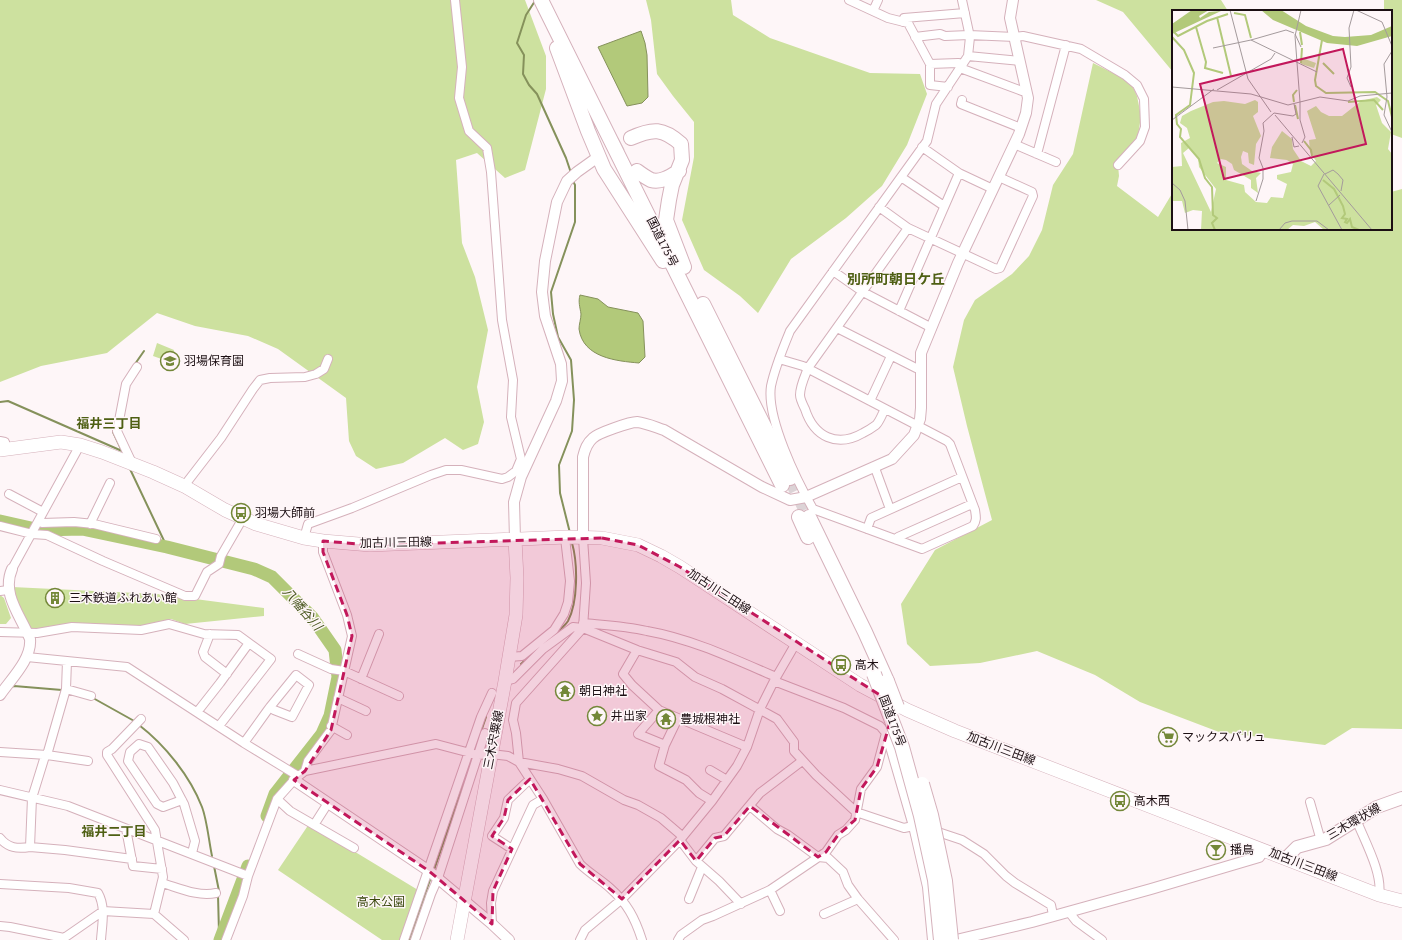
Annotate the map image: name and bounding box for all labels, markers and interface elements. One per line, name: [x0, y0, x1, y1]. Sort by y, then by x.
inset map: [1172, 10, 1392, 230]
street label: 国道175号: [642, 214, 682, 270]
district label: 別所町朝日ケ丘: [847, 270, 945, 290]
school or university icon: 羽場保育園: [159, 350, 181, 372]
place label: 羽場保育園: [184, 353, 244, 370]
district label: 福井三丁目: [76, 415, 142, 433]
bus stop icon: 羽場大師前: [230, 502, 252, 524]
place label: 羽場大師前: [255, 505, 315, 522]
street label: 加古川三田線: [360, 534, 432, 552]
street label: 加古川三田線: [684, 565, 754, 619]
water label: 八幡谷川: [278, 583, 327, 636]
building icon: 三木鉄道ふれあい館: [44, 587, 66, 609]
place label: 三木鉄道ふれあい館: [69, 590, 177, 607]
bus stop icon: 高木: [830, 654, 852, 676]
place label: 高木: [855, 657, 879, 674]
temple icon: 朝日神社: [554, 680, 576, 702]
place label: 朝日神社: [579, 683, 627, 700]
street label: 国道175号: [874, 693, 910, 749]
place icon: 井出家: [586, 705, 608, 727]
place label: 井出家: [611, 708, 647, 725]
temple icon: 豊城根神社: [655, 708, 677, 730]
street label: 三木宍粟線: [480, 709, 508, 771]
place label: 豊城根神社: [680, 711, 740, 728]
supermarket icon: マックスバリュ: [1157, 726, 1179, 748]
street label: 加古川三田線: [964, 728, 1038, 770]
place label: マックスバリュ: [1182, 729, 1266, 746]
bus stop icon: 高木西: [1109, 790, 1131, 812]
place label: 高木西: [1134, 793, 1170, 810]
street label: 三木環状線: [1324, 800, 1384, 844]
district label: 福井二丁目: [81, 823, 147, 841]
bar icon: 播鳥: [1205, 839, 1227, 861]
place label: 播鳥: [1230, 842, 1254, 859]
street label: 加古川三田線: [1266, 844, 1340, 886]
park label: 高木公園: [357, 894, 405, 911]

